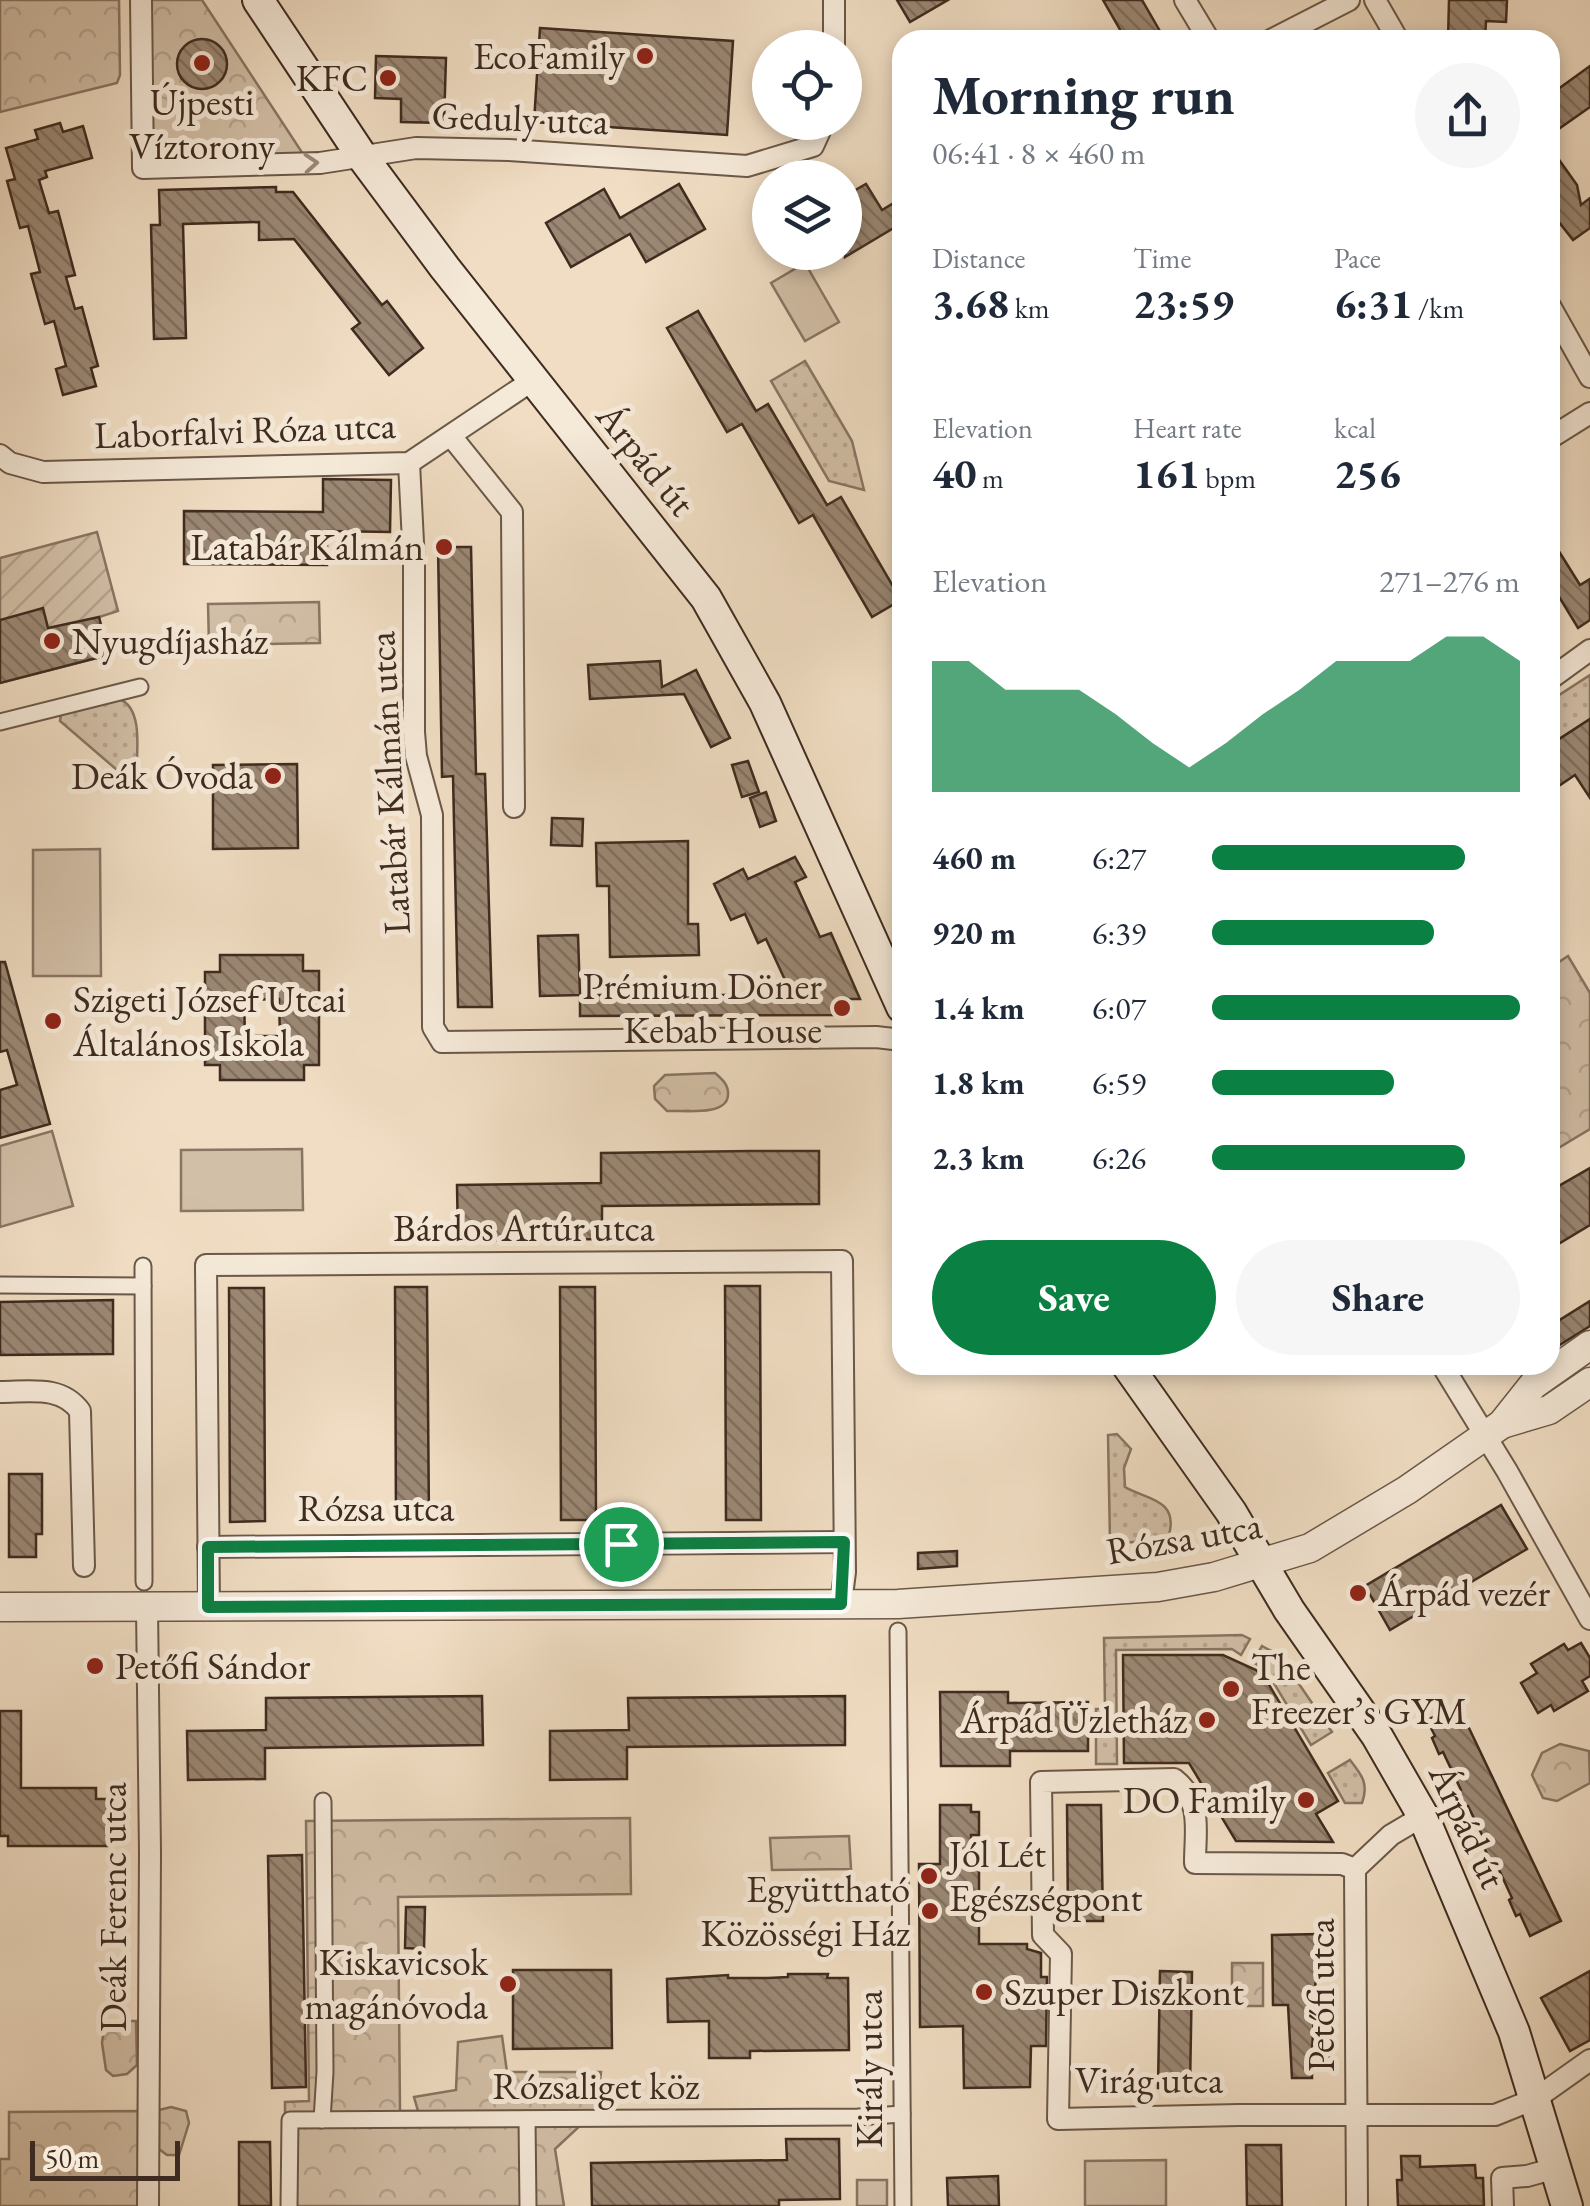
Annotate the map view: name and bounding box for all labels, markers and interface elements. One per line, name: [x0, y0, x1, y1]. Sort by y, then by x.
map controls: [752, 30, 862, 270]
button: locate: [752, 30, 862, 140]
place label: EcoFamily: [473, 31, 625, 80]
marker: EcoFamily: [634, 45, 656, 67]
marker: Újpesti Víztorony: [191, 52, 213, 74]
place label: KFC: [296, 53, 368, 102]
text: Morning run: [932, 59, 1235, 130]
button: share: [1415, 63, 1520, 168]
marker: KFC: [377, 67, 399, 89]
place label: Újpesti Víztorony: [129, 77, 275, 170]
street label: Geduly utca: [431, 90, 610, 145]
text: 06:41 · 8 × 460 m: [932, 132, 1145, 174]
one-way arrow: [303, 152, 319, 174]
button: layers: [752, 160, 862, 270]
text: Distance: [932, 240, 1026, 276]
text: Time: [1133, 240, 1191, 276]
text: Pace: [1334, 240, 1381, 276]
text: 3.68: [932, 276, 1009, 331]
text: 23:59: [1133, 276, 1234, 331]
text: 6:31: [1334, 276, 1413, 331]
text: km: [1009, 290, 1050, 326]
text: /km: [1413, 290, 1464, 326]
street label: Árpád út: [585, 391, 707, 525]
street label: Laborfalvi Róza utca: [93, 400, 397, 459]
text: Elevation: [932, 410, 1033, 446]
text: Heart rate: [1133, 410, 1242, 446]
text: kcal: [1334, 410, 1376, 446]
text: 40: [932, 446, 976, 501]
text: 161: [1133, 446, 1200, 501]
text: 256: [1334, 446, 1401, 501]
text: m: [976, 460, 1004, 496]
text: bpm: [1200, 460, 1256, 496]
place label: Latabár Kálmán: [190, 522, 424, 571]
marker: Latabár Kálmán: [433, 536, 455, 558]
text: Elevation: [932, 560, 1047, 602]
text: 271–276 m: [1379, 560, 1520, 602]
place label: Nyugdíjasház: [72, 616, 269, 665]
street label: Latabár Kálmán utca: [356, 629, 421, 936]
marker: Nyugdíjasház: [41, 630, 63, 652]
place label: Deák Óvoda: [71, 751, 254, 800]
marker: Deák Óvoda: [262, 765, 284, 787]
text: 460 m: [932, 837, 1016, 879]
text: 6:27: [1092, 837, 1146, 879]
text: 920 m: [932, 912, 1016, 954]
text: 6:39: [1092, 912, 1146, 954]
place label: Prémium Döner Kebab House: [582, 961, 822, 1054]
place label: Szigeti József Utcai Általános Iskola: [72, 974, 346, 1067]
text: 1.4 km: [932, 987, 1025, 1029]
text: 6:07: [1092, 987, 1146, 1029]
marker: Prémium Döner Kebab House: [831, 997, 853, 1019]
marker: Szigeti József Utcai Általános Iskola: [42, 1010, 64, 1032]
text: 1.8 km: [932, 1062, 1025, 1104]
text: 6:59: [1092, 1062, 1146, 1104]
text: 2.3 km: [932, 1137, 1025, 1179]
text: 6:26: [1092, 1137, 1146, 1179]
street label: Bárdos Artúr utca: [393, 1203, 656, 1252]
button: Save: [932, 1240, 1216, 1355]
button: Share: [1236, 1240, 1520, 1355]
street label: Rózsa utca: [298, 1483, 455, 1532]
street label: Rózsa utca: [1102, 1500, 1266, 1575]
pin: [579, 1502, 664, 1587]
icon: arrive: [594, 1517, 649, 1572]
place label: Árpád vezér: [1377, 1568, 1551, 1617]
marker: Árpád vezér: [1347, 1582, 1369, 1604]
place label: Petőfi Sándor: [115, 1641, 311, 1690]
place label: The Freezer’s GYM: [1251, 1642, 1467, 1735]
marker: Petőfi Sándor: [84, 1655, 106, 1677]
marker: The Freezer’s GYM: [1220, 1678, 1242, 1700]
place label: Árpád Üzletház: [960, 1695, 1188, 1744]
marker: Árpád Üzletház: [1196, 1709, 1218, 1731]
street label: Árpád út: [1418, 1755, 1519, 1896]
place label: DO Family: [1123, 1775, 1286, 1824]
street label: Deák Ferenc utca: [88, 1781, 137, 2032]
marker: DO Family: [1295, 1789, 1317, 1811]
place label: Jól Lét Egészségpont: [946, 1829, 1143, 1922]
place label: Együttható Közösségi Ház: [700, 1864, 911, 1957]
marker: Jól Lét Egészségpont: [918, 1865, 940, 1887]
marker: Együttható Közösségi Ház: [919, 1900, 941, 1922]
street label: Petőfi utca: [1296, 1917, 1345, 2072]
place label: Kiskavicsok magánóvoda: [304, 1937, 489, 2030]
place label: Szuper Diszkont: [1004, 1967, 1244, 2016]
marker: Kiskavicsok magánóvoda: [497, 1973, 519, 1995]
marker: Szuper Diszkont: [973, 1981, 995, 2003]
street label: Király utca: [844, 1989, 893, 2148]
street label: Virág utca: [1075, 2055, 1224, 2104]
street label: Rózsaliget köz: [493, 2061, 700, 2110]
scale bar: [30, 2136, 180, 2180]
text: 50 m: [45, 2140, 99, 2176]

